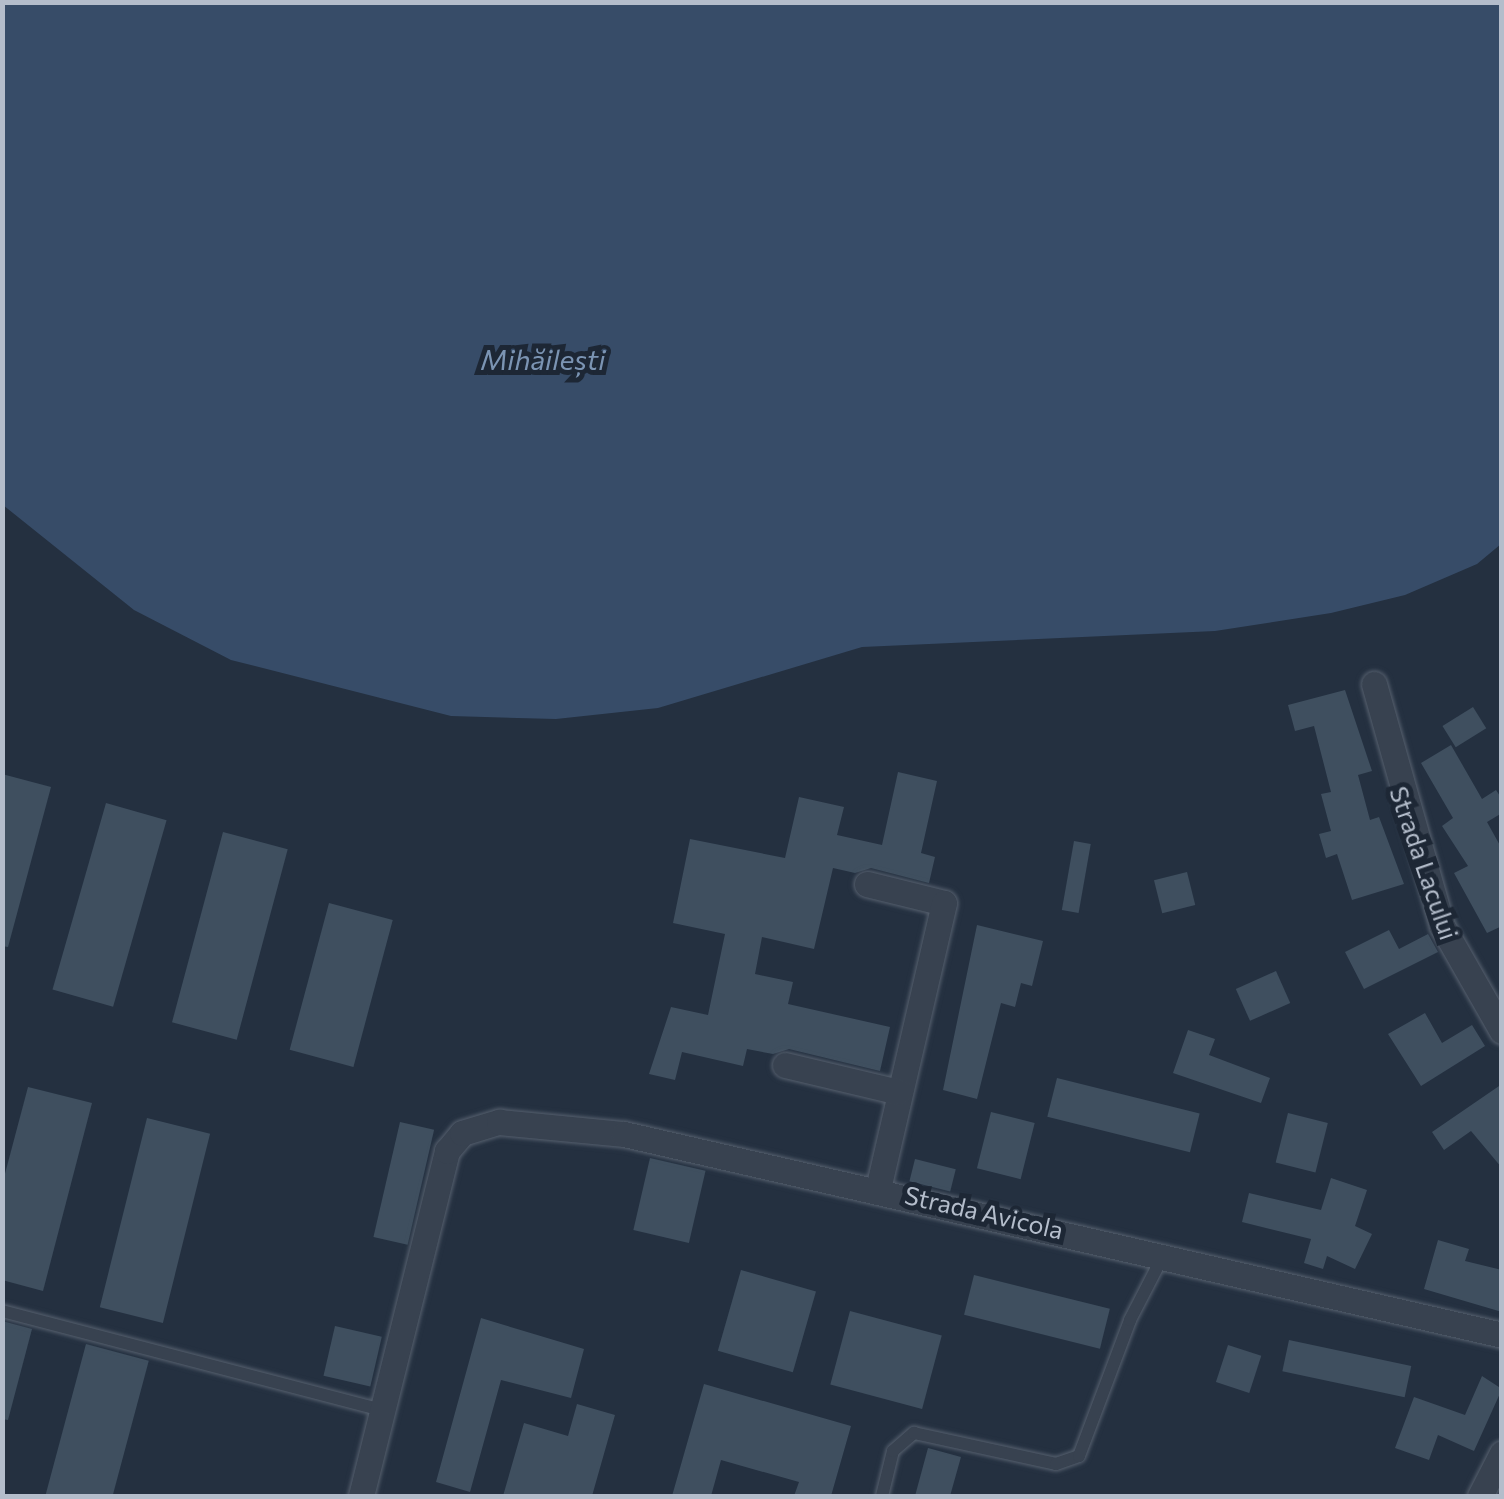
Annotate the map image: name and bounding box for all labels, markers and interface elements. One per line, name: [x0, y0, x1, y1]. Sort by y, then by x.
water label: Mihăilești: [481, 342, 605, 376]
street label: Strada Lacului: [1384, 782, 1464, 944]
street label: Strada Avicola: [902, 1179, 1066, 1245]

